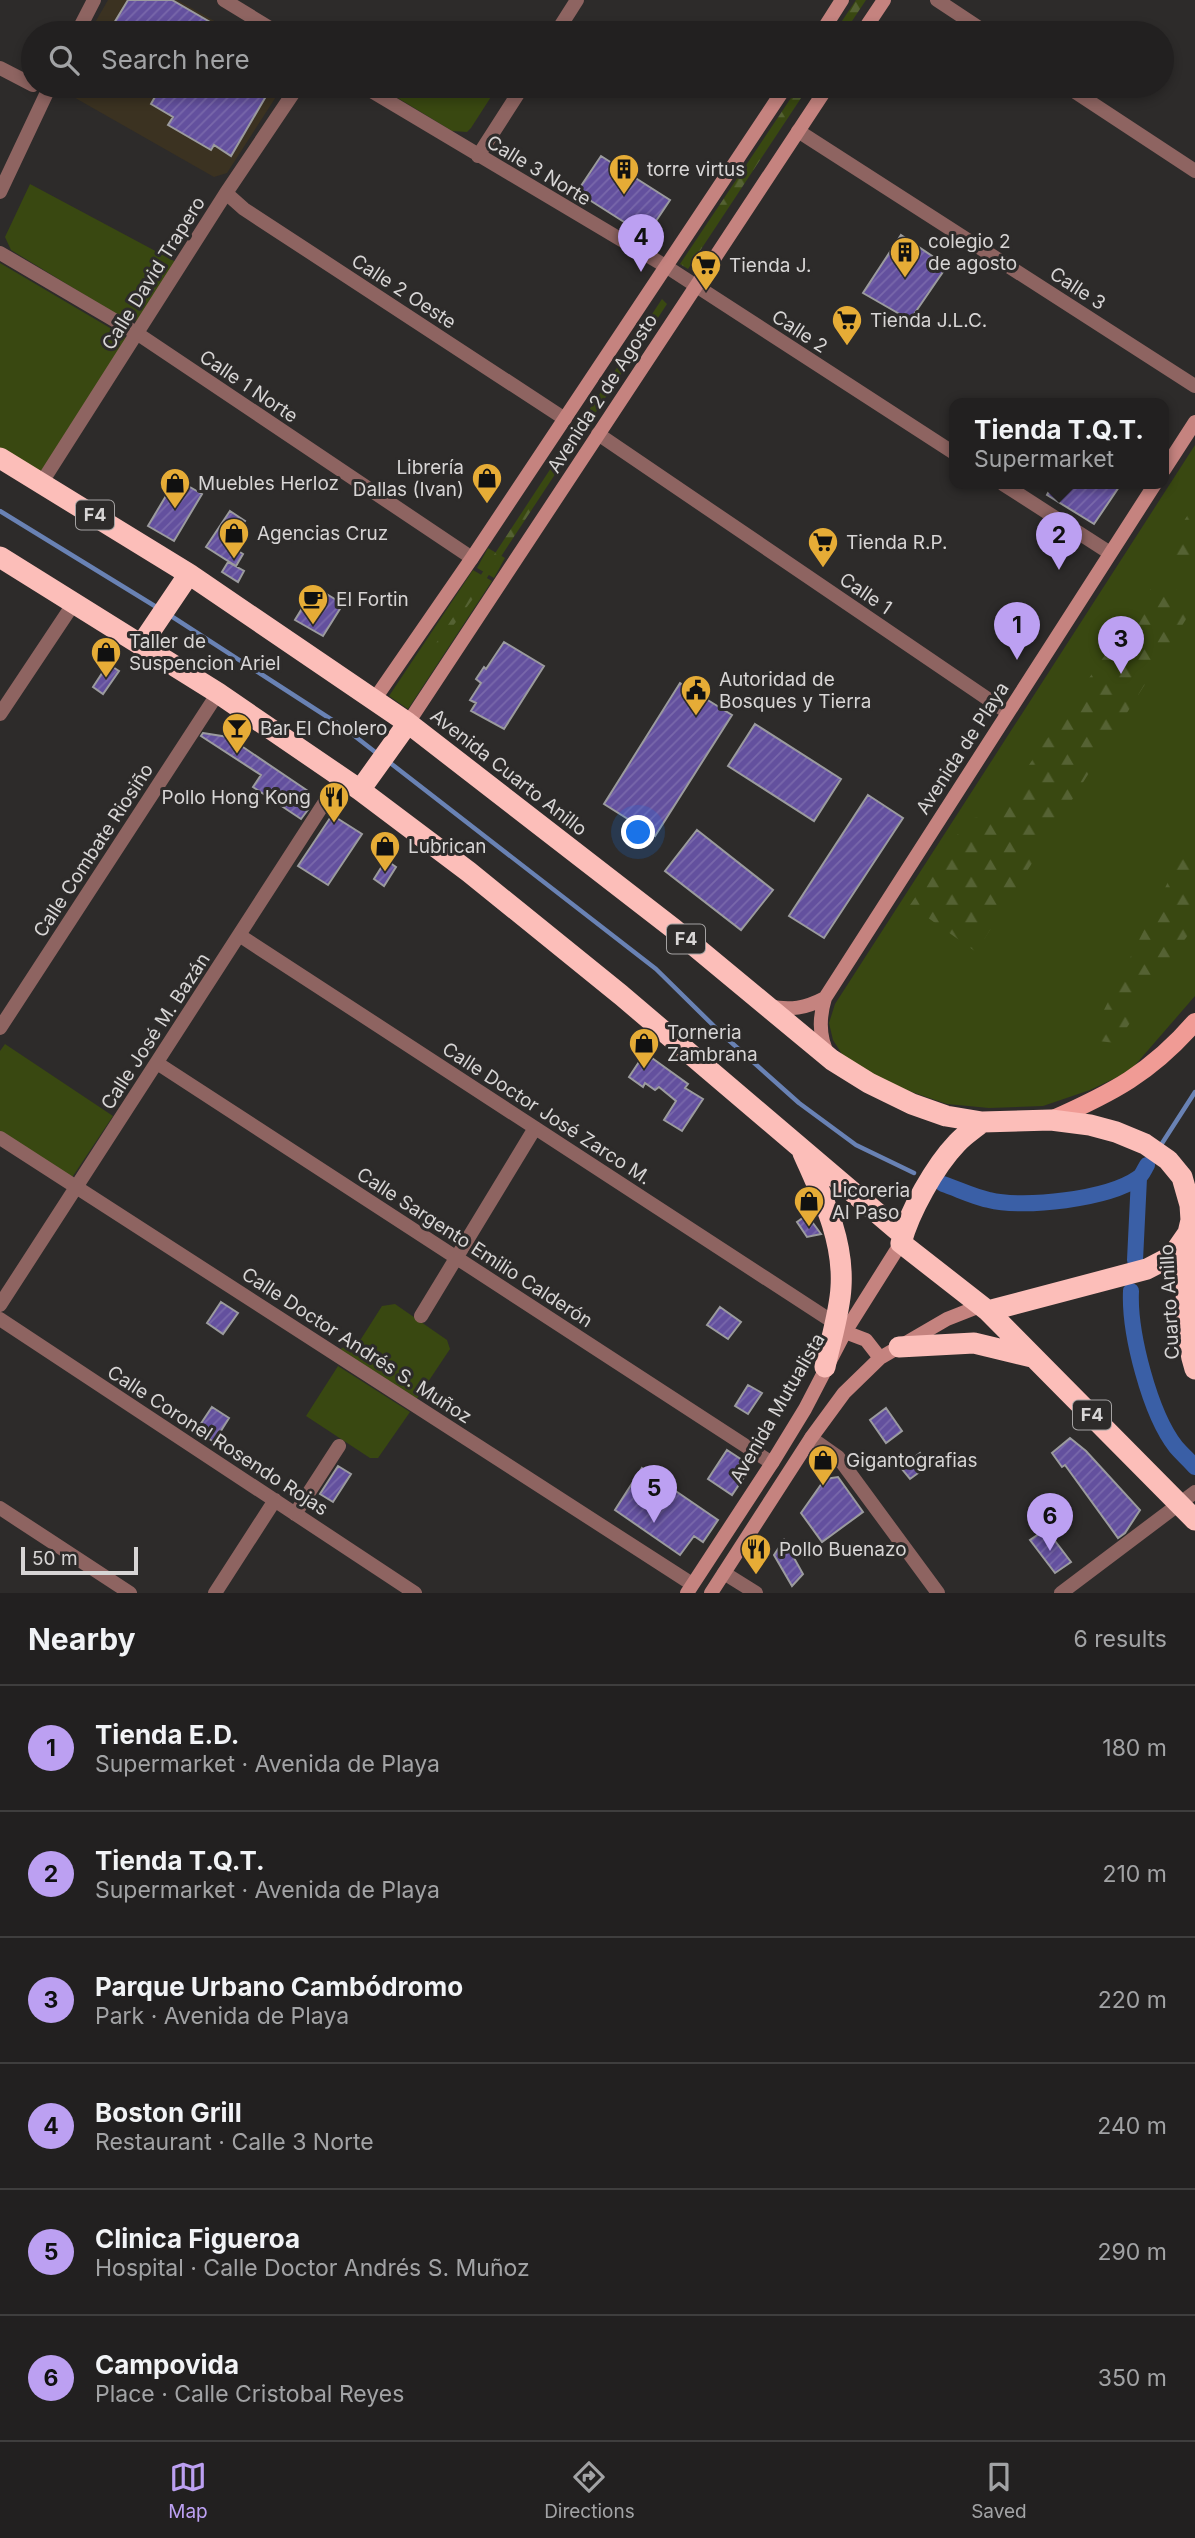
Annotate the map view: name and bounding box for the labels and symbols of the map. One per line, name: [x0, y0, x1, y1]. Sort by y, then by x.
street label: Calle 3 Norte: [482, 130, 595, 211]
building icon: torre virtus: [607, 152, 641, 196]
place label: torre virtus: [647, 158, 745, 181]
street label: Calle David Trapero: [97, 192, 210, 354]
pin: 4: [618, 214, 664, 272]
place label: colegio 2 de agosto: [928, 230, 1017, 275]
building icon: colegio 2 de agosto: [888, 235, 922, 279]
supermarket icon: Tienda J.: [689, 248, 723, 292]
street label: Calle 2 Oeste: [347, 249, 460, 334]
place label: Tienda J.: [729, 254, 812, 277]
street label: Calle 3: [1045, 262, 1110, 315]
supermarket icon: Tienda J.L.C.: [830, 303, 864, 347]
street label: Calle 2: [768, 305, 832, 358]
street label: Avenida 2 de Agosto: [542, 309, 663, 477]
place label: Tienda J.L.C.: [870, 309, 987, 332]
street label: Calle 1 Norte: [195, 345, 302, 428]
place label: Librería Dallas (Ivan): [353, 456, 464, 501]
shop icon: Librería Dallas (Ivan): [470, 461, 504, 505]
shop icon: Muebles Herloz: [158, 466, 192, 510]
place label: Muebles Herloz: [198, 472, 339, 495]
road number: F4: [76, 500, 114, 530]
pin: 2: [1036, 512, 1082, 570]
shop icon: Agencias Cruz: [217, 516, 251, 560]
place label: Agencias Cruz: [257, 522, 388, 545]
supermarket icon: Tienda R.P.: [806, 525, 840, 569]
place label: Tienda R.P.: [846, 531, 948, 554]
street label: Calle 1: [835, 568, 896, 619]
cafe icon: El Fortin: [296, 582, 330, 626]
place label: El Fortin: [336, 588, 409, 611]
pin: 1: [994, 602, 1040, 660]
pin: 3: [1098, 616, 1144, 674]
place label: Taller de Suspencion Ariel: [129, 630, 281, 675]
shop icon: Taller de Suspencion Ariel: [89, 635, 123, 679]
place label: Autoridad de Bosques y Tierra: [719, 668, 871, 713]
public building icon: Autoridad de Bosques y Tierra: [679, 673, 713, 717]
street label: Avenida de Playa: [911, 678, 1014, 819]
street label: Avenida Cuarto Anillo: [426, 704, 592, 841]
bar icon: Bar El Cholero: [220, 711, 254, 755]
place label: Bar El Cholero: [260, 717, 387, 740]
street label: Calle Combate Riosiño: [29, 759, 158, 941]
restaurant icon: Pollo Hong Kong: [317, 780, 351, 824]
place label: Pollo Hong Kong: [162, 786, 311, 809]
your location: [621, 815, 655, 849]
shop icon: Lubrican: [368, 829, 402, 873]
place label: Lubrican: [408, 835, 487, 858]
road number: F4: [667, 924, 705, 954]
street label: Calle José M. Bazán: [96, 949, 215, 1114]
place label: Torneria Zambrana: [667, 1021, 758, 1066]
shop icon: Torneria Zambrana: [627, 1026, 661, 1070]
street label: Calle Doctor José Zarco M.: [438, 1037, 655, 1190]
street label: Calle Sargento Emilio Calderón: [353, 1162, 597, 1332]
place label: Licoreria Al Paso: [832, 1179, 910, 1224]
shop icon: Licoreria Al Paso: [792, 1184, 826, 1228]
street label: Cuarto Anillo: [1155, 1244, 1184, 1360]
street label: Calle Doctor Andrés S. Muñoz: [237, 1262, 476, 1428]
street label: Avenida Mutualista: [725, 1329, 830, 1487]
street label: Calle Coronel Rosendo Rojas: [103, 1360, 332, 1520]
road number: F4: [1073, 1400, 1111, 1430]
shop icon: Gigantografias: [806, 1443, 840, 1487]
place label: Gigantografias: [846, 1449, 978, 1472]
pin: 5: [631, 1465, 677, 1523]
pin: 6: [1027, 1493, 1073, 1551]
restaurant icon: Pollo Buenazo: [739, 1532, 773, 1576]
place label: Pollo Buenazo: [779, 1538, 907, 1561]
scale bar: [21, 1544, 138, 1576]

